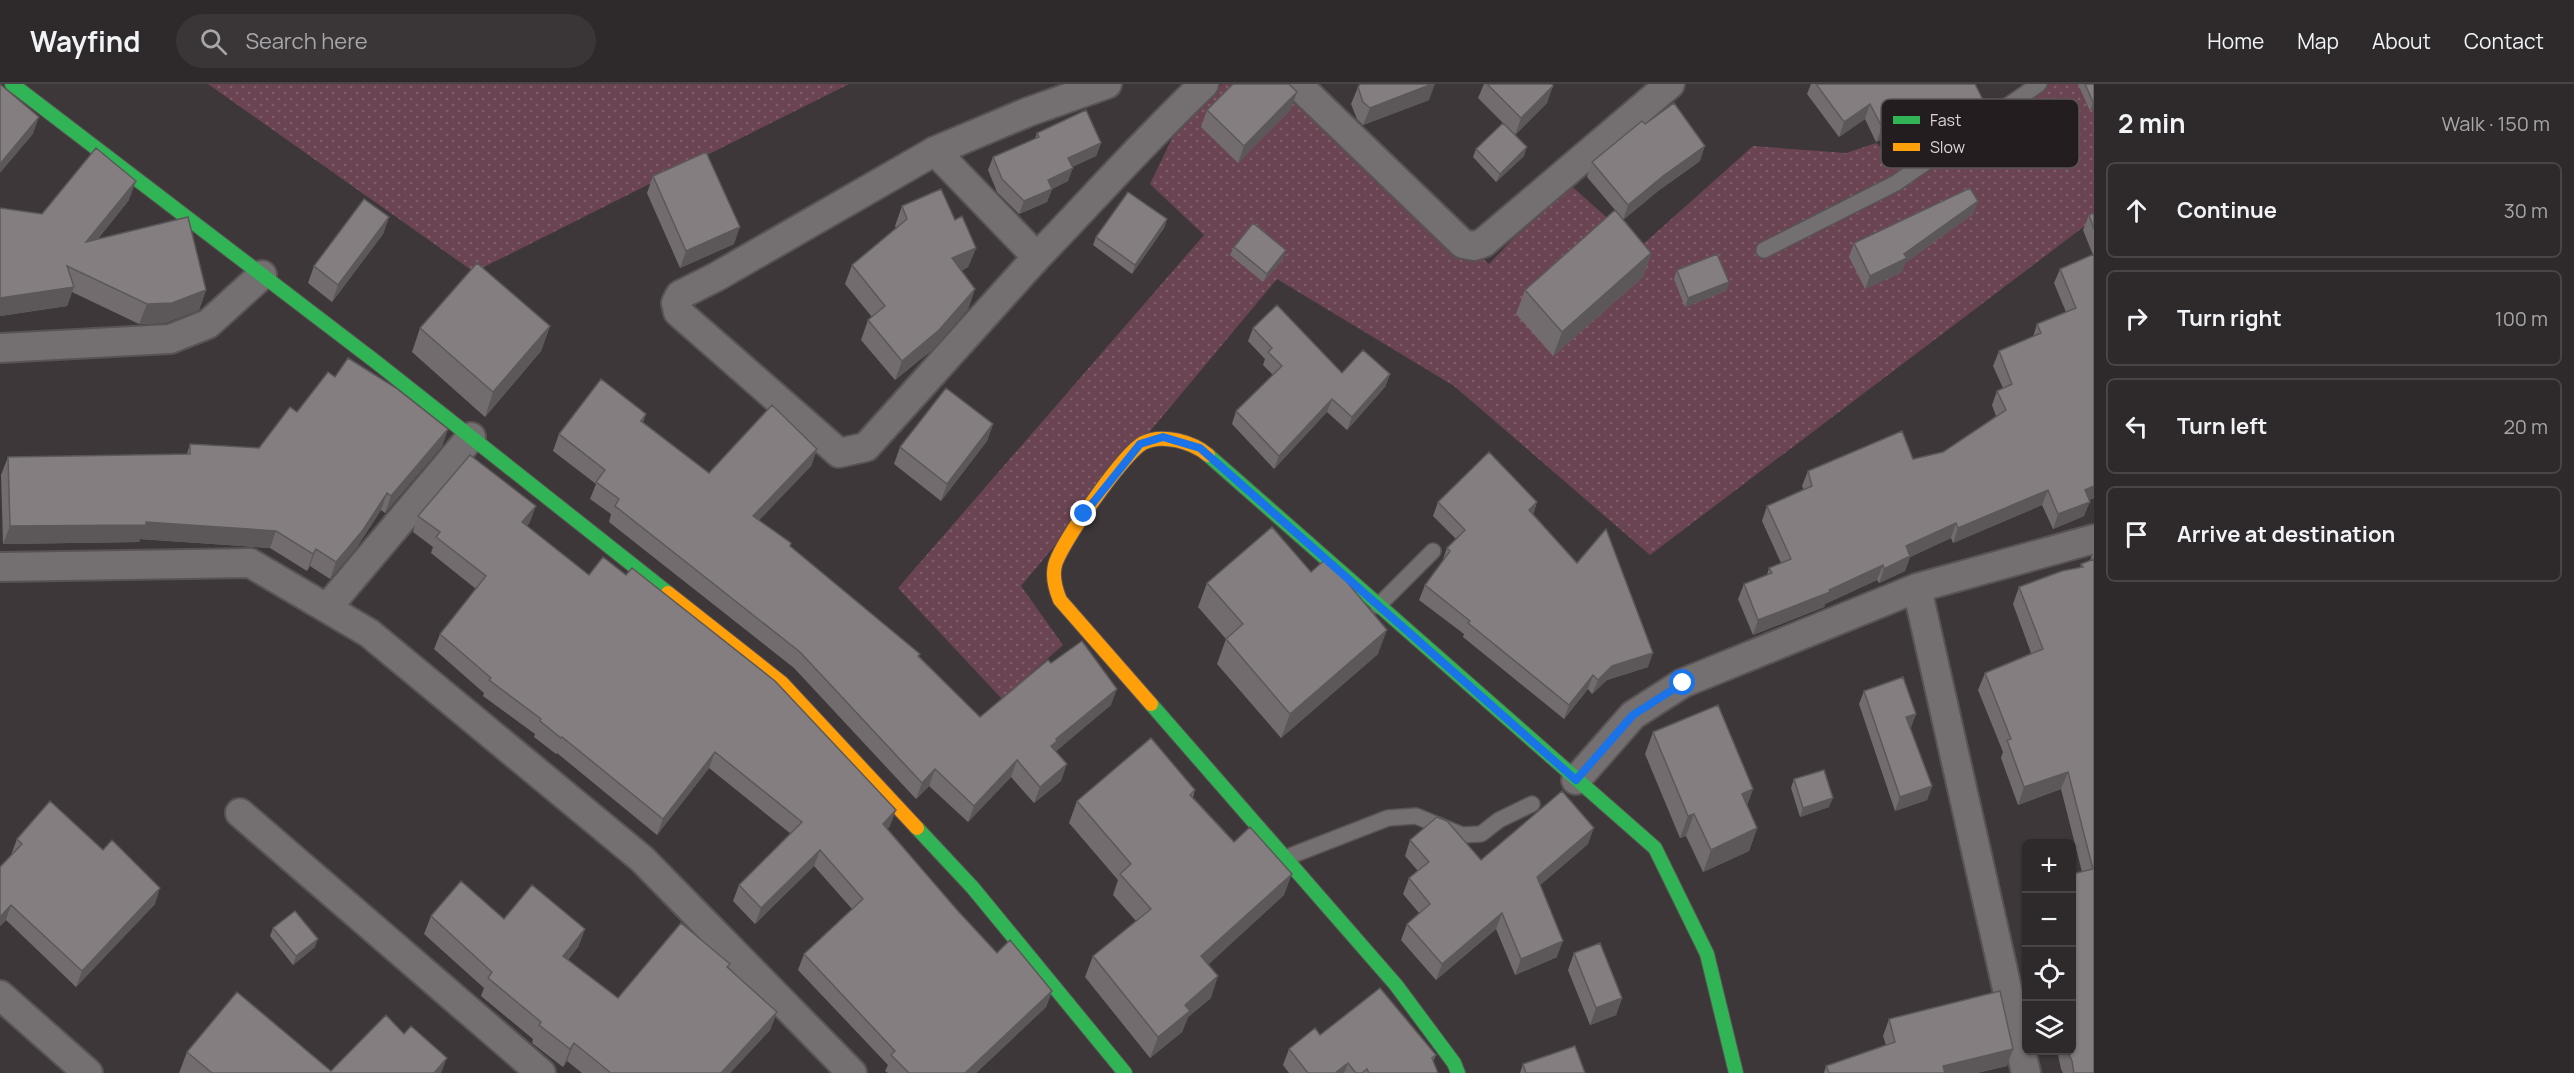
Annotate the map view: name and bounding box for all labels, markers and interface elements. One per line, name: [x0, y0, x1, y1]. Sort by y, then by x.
search box: [176, 14, 596, 68]
text: Wayfind: [30, 22, 140, 60]
icon: search: [197, 25, 230, 58]
text: Search here: [245, 26, 368, 56]
text: Home: [2207, 27, 2264, 55]
text: Map: [2297, 27, 2339, 55]
text: About: [2372, 27, 2431, 55]
text: Contact: [2464, 27, 2544, 55]
legend: [1881, 99, 2079, 168]
text: 2 min: [2118, 105, 2186, 141]
text: Fast: [1930, 109, 1961, 131]
text: Walk · 150 m: [2441, 110, 2550, 137]
text: Slow: [1930, 136, 1965, 158]
icon: ahead: [2120, 194, 2153, 227]
text: Continue: [2177, 195, 2277, 225]
text: 30 m: [2504, 197, 2548, 224]
icon: right: [2120, 302, 2153, 335]
text: Turn right: [2177, 303, 2282, 333]
text: 100 m: [2495, 305, 2548, 332]
icon: left: [2120, 410, 2153, 443]
text: Turn left: [2177, 411, 2267, 441]
text: 20 m: [2503, 413, 2548, 440]
route end: [1070, 500, 1096, 526]
icon: arrive: [2120, 518, 2153, 551]
text: Arrive at destination: [2177, 519, 2395, 549]
route start: [1669, 669, 1695, 695]
map controls: [2022, 839, 2076, 1055]
button: +: [2022, 839, 2076, 893]
button: −: [2022, 893, 2076, 947]
button: locate: [2022, 947, 2076, 1001]
button: layers: [2022, 1001, 2076, 1055]

